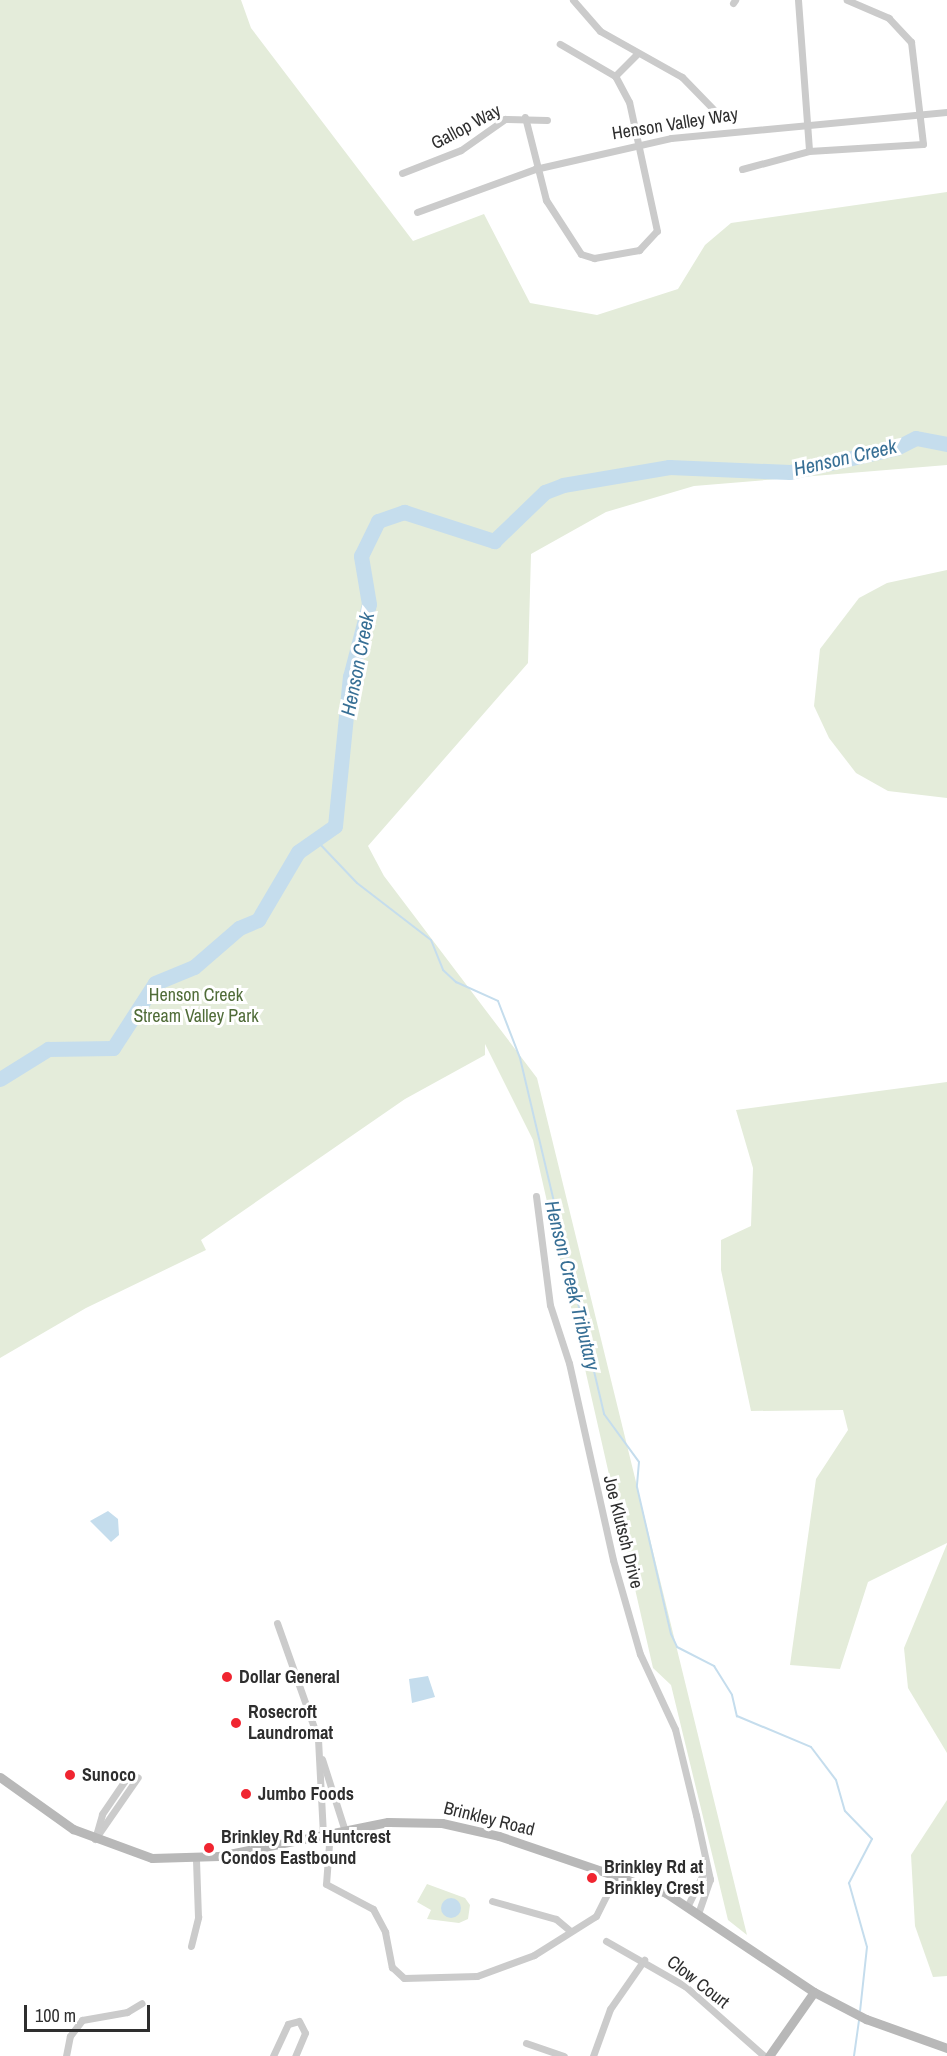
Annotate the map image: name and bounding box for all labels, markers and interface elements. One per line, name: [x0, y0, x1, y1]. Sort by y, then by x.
street label: Gallop Way: [427, 100, 505, 154]
street label: Henson Valley Way: [611, 103, 739, 145]
water label: Henson Creek: [791, 434, 899, 480]
water label: Henson Creek: [335, 610, 379, 718]
park label: Henson Creek Stream Valley Park: [133, 985, 259, 1028]
water label: Henson Creek Tributary: [540, 1198, 606, 1372]
street label: Joe Klutsch Drive: [599, 1473, 647, 1591]
place label: Dollar General: [239, 1666, 340, 1688]
marker: Dollar General: [220, 1670, 234, 1684]
place label: Rosecroft Laundromat: [248, 1702, 333, 1744]
marker: Rosecroft Laundromat: [229, 1716, 243, 1730]
place label: Sunoco: [82, 1764, 136, 1786]
marker: Sunoco: [63, 1768, 77, 1782]
place label: Jumbo Foods: [258, 1783, 354, 1805]
marker: Jumbo Foods: [239, 1787, 253, 1801]
street label: Brinkley Road: [441, 1797, 537, 1841]
place label: Brinkley Rd & Huntcrest Condos Eastbound: [221, 1827, 391, 1870]
marker: Brinkley Rd & Huntcrest Condos Eastbound: [202, 1841, 216, 1855]
place label: Brinkley Rd at Brinkley Crest: [604, 1857, 704, 1900]
marker: Brinkley Rd at Brinkley Crest: [585, 1871, 599, 1885]
street label: Clow Court: [663, 1951, 733, 2013]
scale bar: [27, 1993, 153, 2031]
text: 100 m: [35, 2003, 76, 2028]

